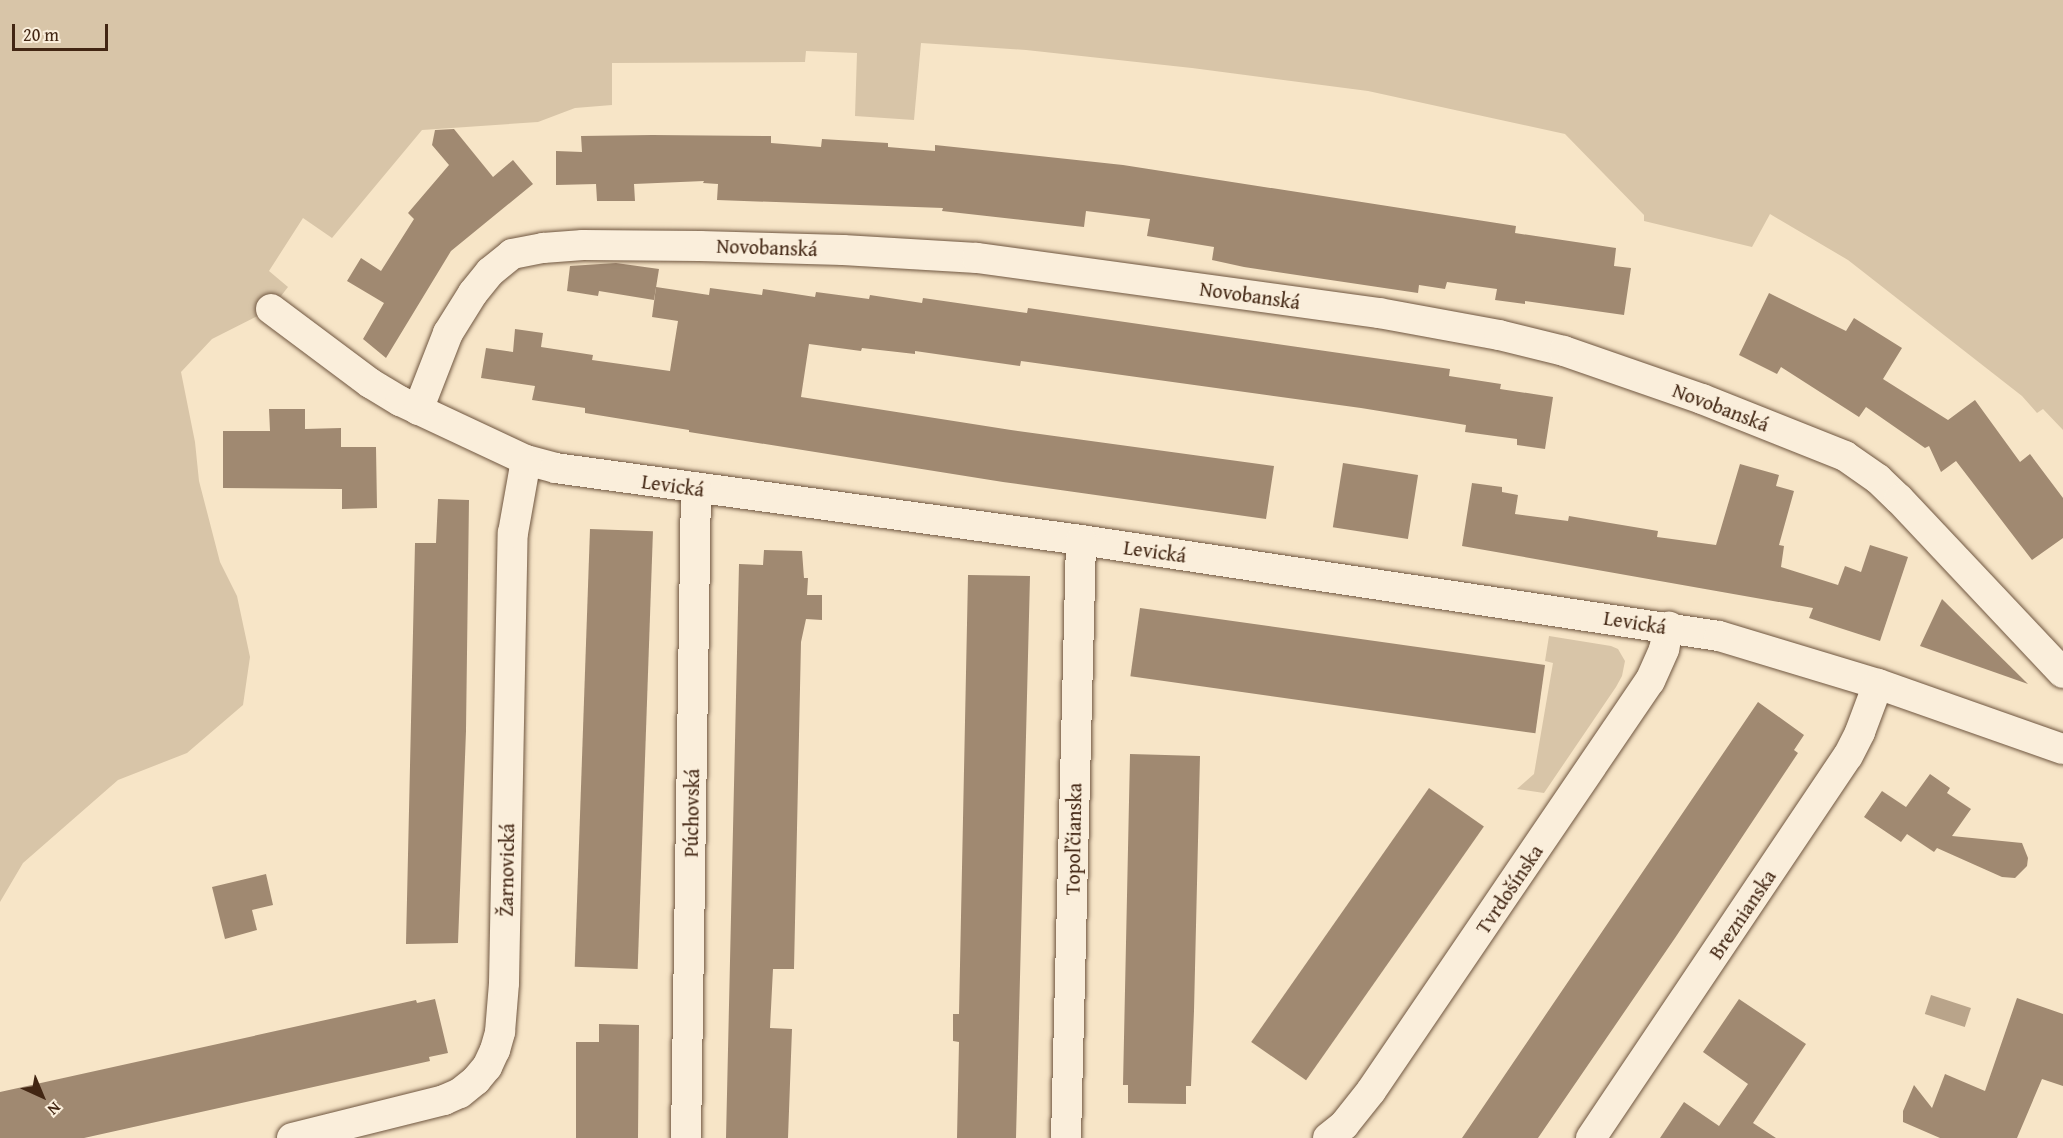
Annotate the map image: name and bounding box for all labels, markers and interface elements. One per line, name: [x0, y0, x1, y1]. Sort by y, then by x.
scale bar: [15, 12, 111, 50]
text: 20 m: [23, 21, 59, 48]
street label: Novobanská: [716, 233, 818, 261]
street label: Novobanská: [1198, 276, 1302, 314]
street label: Novobanská: [1669, 378, 1773, 436]
street label: Levická: [640, 469, 706, 501]
street label: Levická: [1122, 535, 1188, 567]
street label: Levická: [1602, 605, 1668, 639]
street label: Púchovská: [678, 768, 704, 858]
street label: Topoľčianska: [1060, 783, 1086, 895]
street label: Žarnovická: [493, 823, 519, 917]
street label: Tvrdošínska: [1470, 840, 1548, 938]
street label: Breznianska: [1703, 865, 1781, 963]
north arrow: [12, 1066, 72, 1126]
text: N: [42, 1097, 67, 1121]

